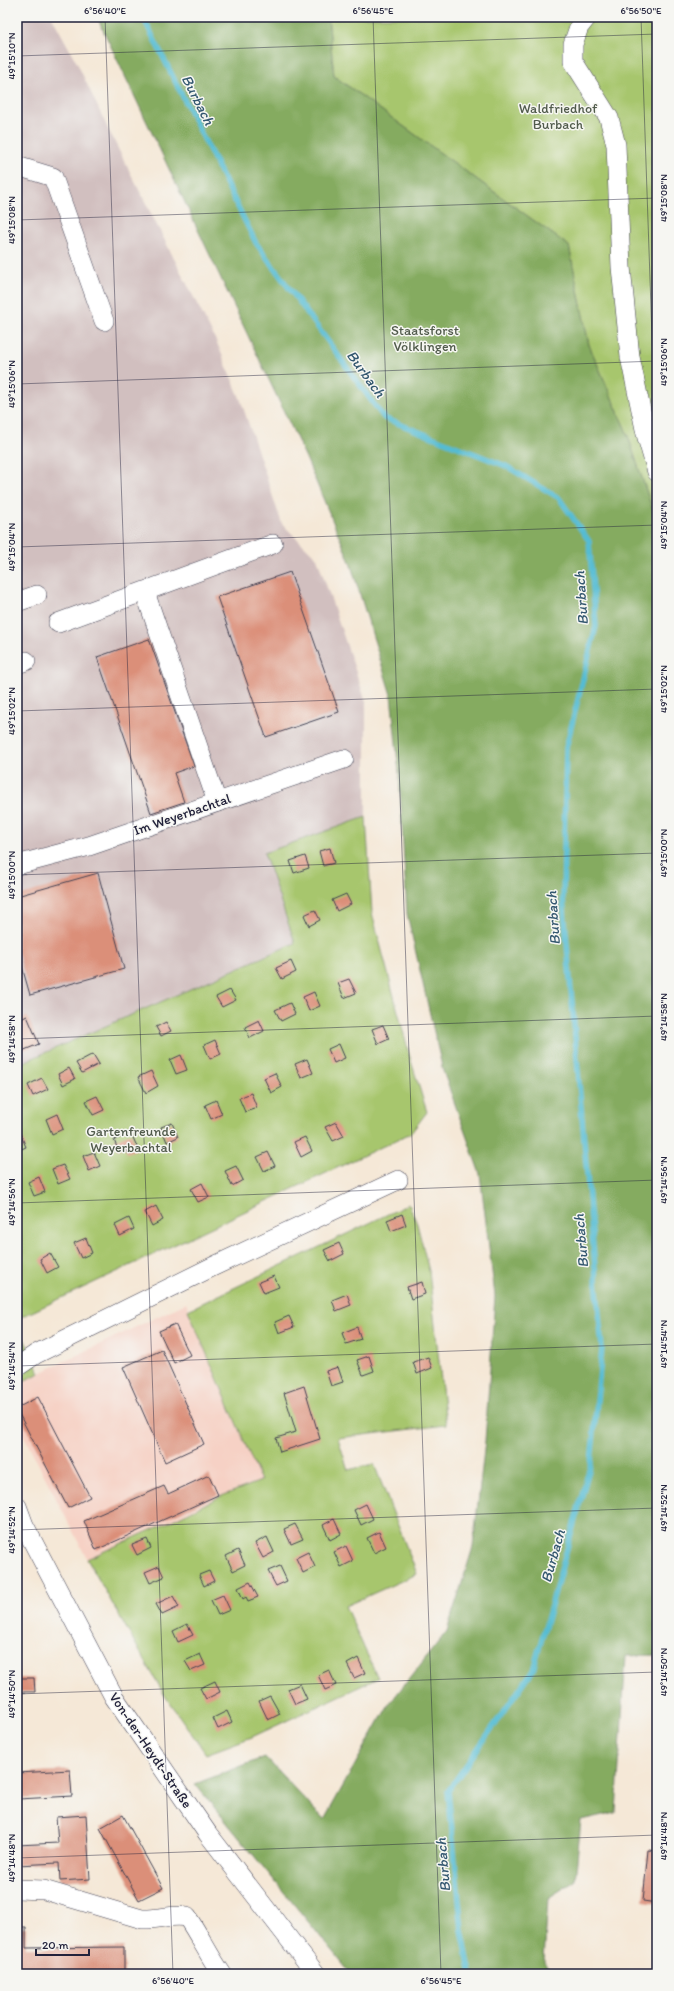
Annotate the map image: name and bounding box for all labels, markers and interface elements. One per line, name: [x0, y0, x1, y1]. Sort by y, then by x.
text: 6°56'40"E: [84, 4, 126, 17]
text: 6°56'45"E: [352, 4, 394, 17]
text: 6°56'50"E: [620, 4, 662, 17]
text: 49°15'10"N: [5, 32, 18, 80]
water label: Burbach: [178, 72, 219, 129]
park label: Waldfriedhof Burbach: [519, 100, 598, 133]
text: 49°15'08"N: [657, 174, 670, 222]
text: 49°15'08"N: [5, 196, 18, 244]
park label: Staatsforst Völklingen: [391, 322, 459, 355]
text: 49°15'06"N: [657, 338, 670, 386]
water label: Burbach: [343, 347, 390, 402]
text: 49°15'06"N: [5, 360, 18, 408]
text: 49°15'04"N: [657, 500, 670, 549]
text: 49°15'04"N: [5, 522, 18, 571]
water label: Burbach: [570, 569, 592, 626]
text: 49°15'02"N: [657, 665, 670, 713]
text: 49°15'02"N: [5, 687, 18, 735]
street label: Im Weyerbachtal: [131, 790, 233, 839]
text: 49°15'00"N: [657, 828, 670, 877]
text: 49°15'00"N: [5, 850, 18, 899]
water label: Burbach: [542, 889, 564, 946]
text: 49°14'58"N: [657, 993, 670, 1041]
text: 49°14'58"N: [5, 1015, 18, 1063]
park label: Gartenfreunde Weyerbachtal: [86, 1123, 176, 1156]
text: 49°14'56"N: [657, 1156, 670, 1204]
text: 49°14'56"N: [5, 1178, 18, 1226]
water label: Burbach: [570, 1212, 592, 1269]
text: 49°14'54"N: [657, 1320, 670, 1368]
text: 49°14'54"N: [5, 1342, 18, 1390]
text: 49°14'52"N: [657, 1484, 670, 1532]
text: 49°14'52"N: [5, 1506, 18, 1554]
water label: Burbach: [537, 1527, 569, 1585]
text: 49°14'50"N: [657, 1647, 670, 1696]
text: 49°14'50"N: [5, 1669, 18, 1718]
street label: Von-der-Heydt-Straße: [106, 1689, 196, 1812]
text: 49°14'48"N: [657, 1811, 670, 1860]
text: 49°14'48"N: [5, 1833, 18, 1882]
water label: Burbach: [432, 1836, 454, 1893]
scale bar: [36, 1931, 89, 1957]
text: 20 m: [42, 1938, 69, 1952]
text: 6°56'40"E: [152, 1974, 194, 1987]
text: 6°56'45"E: [420, 1974, 462, 1987]

